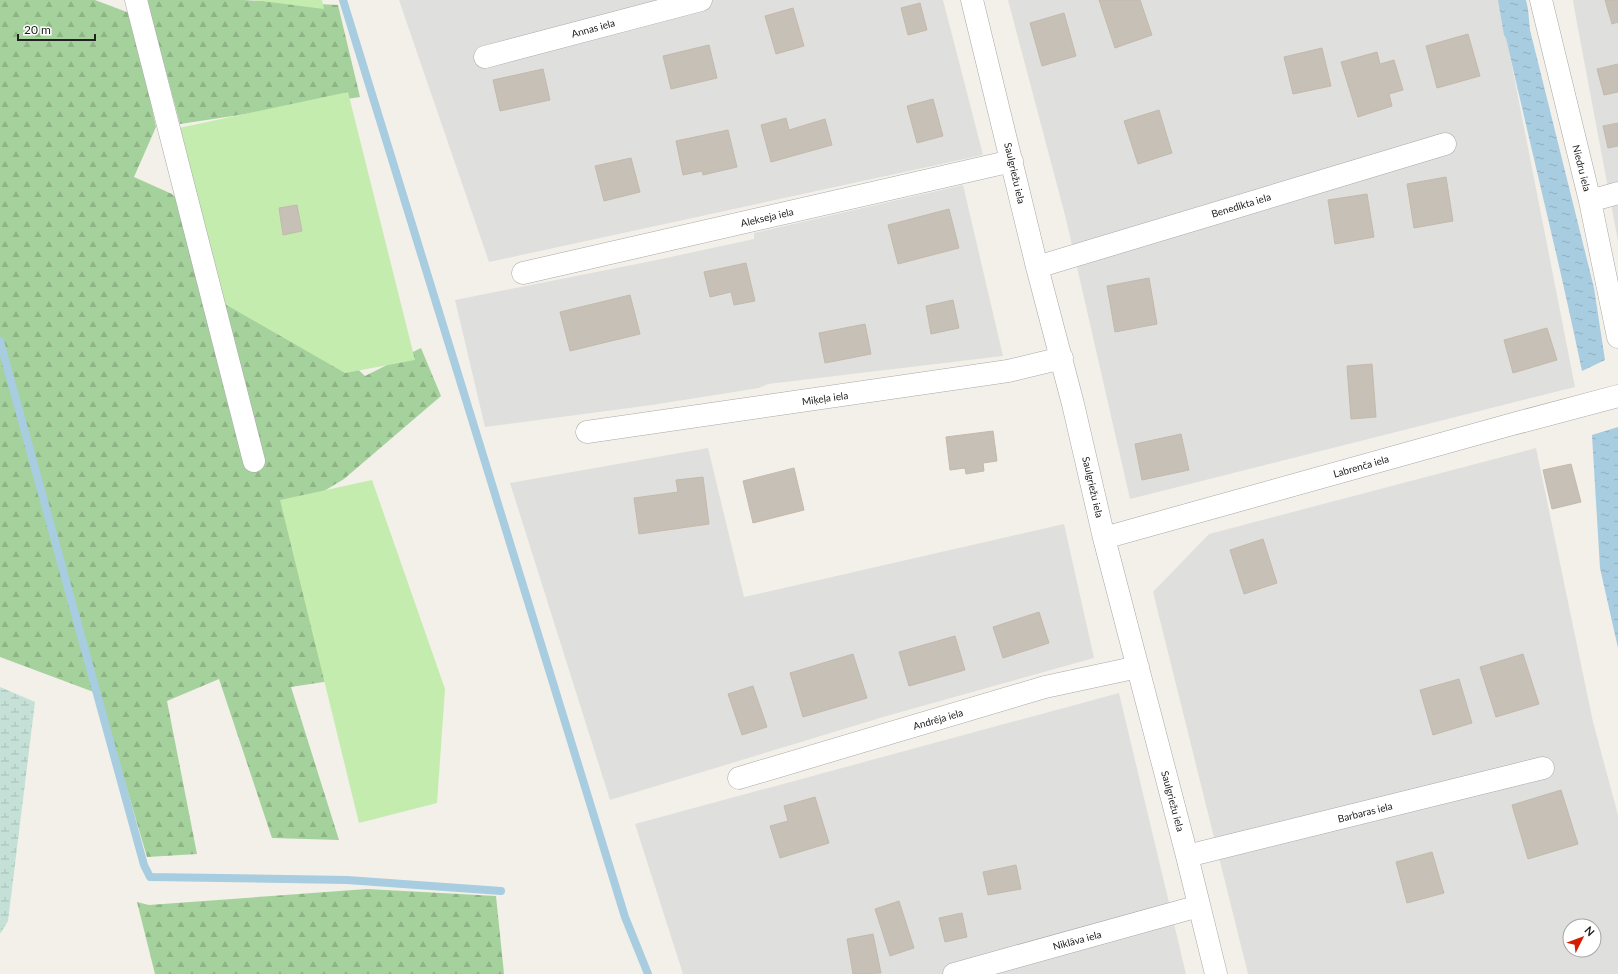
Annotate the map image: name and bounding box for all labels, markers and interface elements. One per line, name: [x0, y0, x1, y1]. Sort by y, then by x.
scale bar: [18, 16, 95, 42]
street label: Annas iela: [570, 16, 616, 40]
text: 20 m: [24, 22, 51, 37]
street label: Saulgriežu iela: [1002, 141, 1028, 205]
street label: Niedru iela: [1570, 143, 1594, 193]
street label: Benedikta iela: [1210, 190, 1272, 220]
street label: Alekseja iela: [739, 205, 795, 229]
street label: Miķeļa iela: [801, 389, 849, 407]
street label: Labrenča iela: [1332, 452, 1390, 480]
street label: Saulgriežu iela: [1080, 455, 1106, 519]
street label: Andrēja iela: [912, 706, 964, 732]
street label: Saulgriežu iela: [1159, 769, 1187, 833]
street label: Barbaras iela: [1336, 799, 1394, 825]
north arrow: [1562, 918, 1602, 958]
text: N: [1582, 923, 1597, 938]
street label: Niklāva iela: [1051, 928, 1103, 952]

